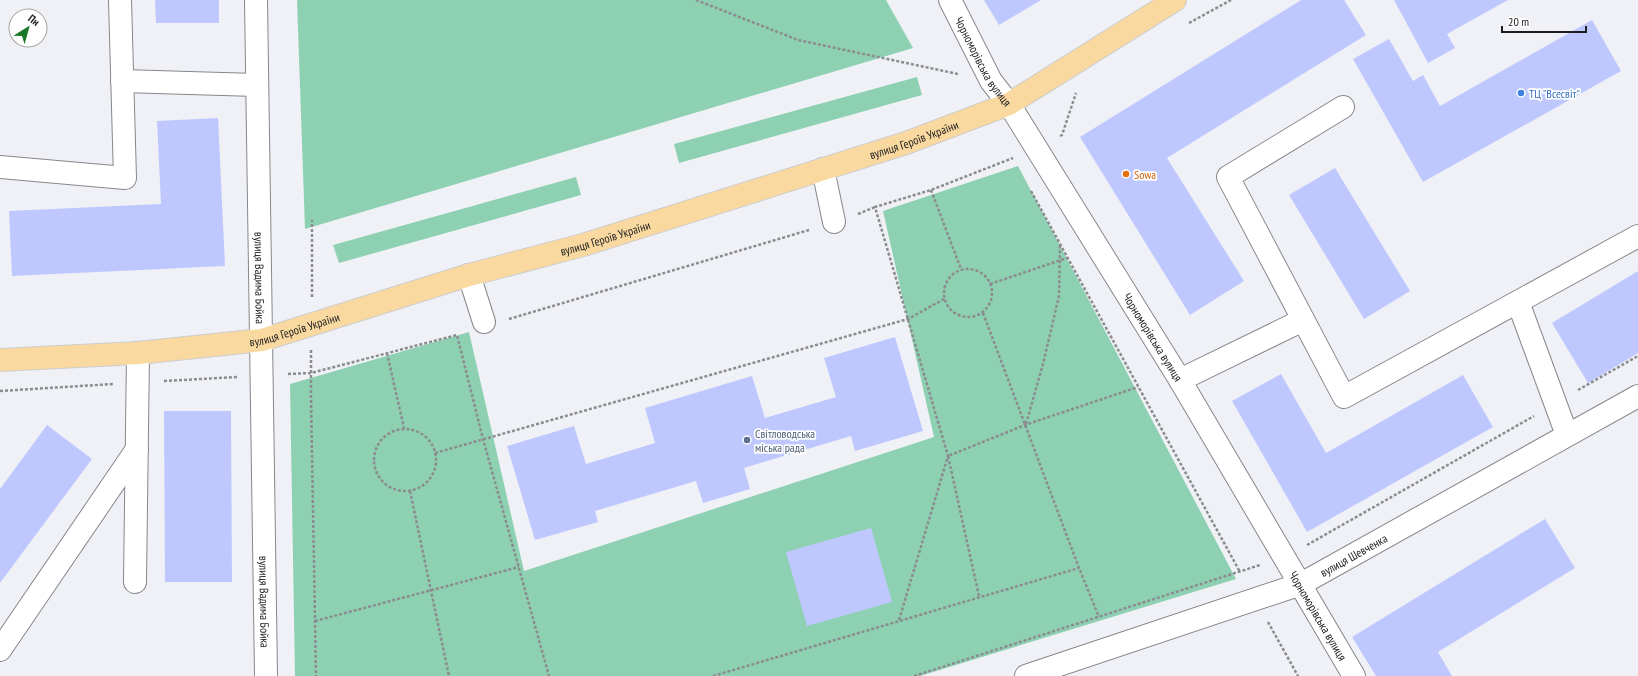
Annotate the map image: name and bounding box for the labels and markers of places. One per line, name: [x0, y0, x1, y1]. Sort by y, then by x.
place label: ТЦ "Всесвіт": [1529, 86, 1580, 101]
marker: ТЦ "Всесвіт": [1516, 88, 1526, 98]
place label: Sowa: [1134, 167, 1156, 182]
marker: Sowa: [1121, 169, 1131, 179]
place label: Світловодська міська рада: [755, 426, 815, 455]
marker: Світловодська міська рада: [742, 435, 752, 445]

